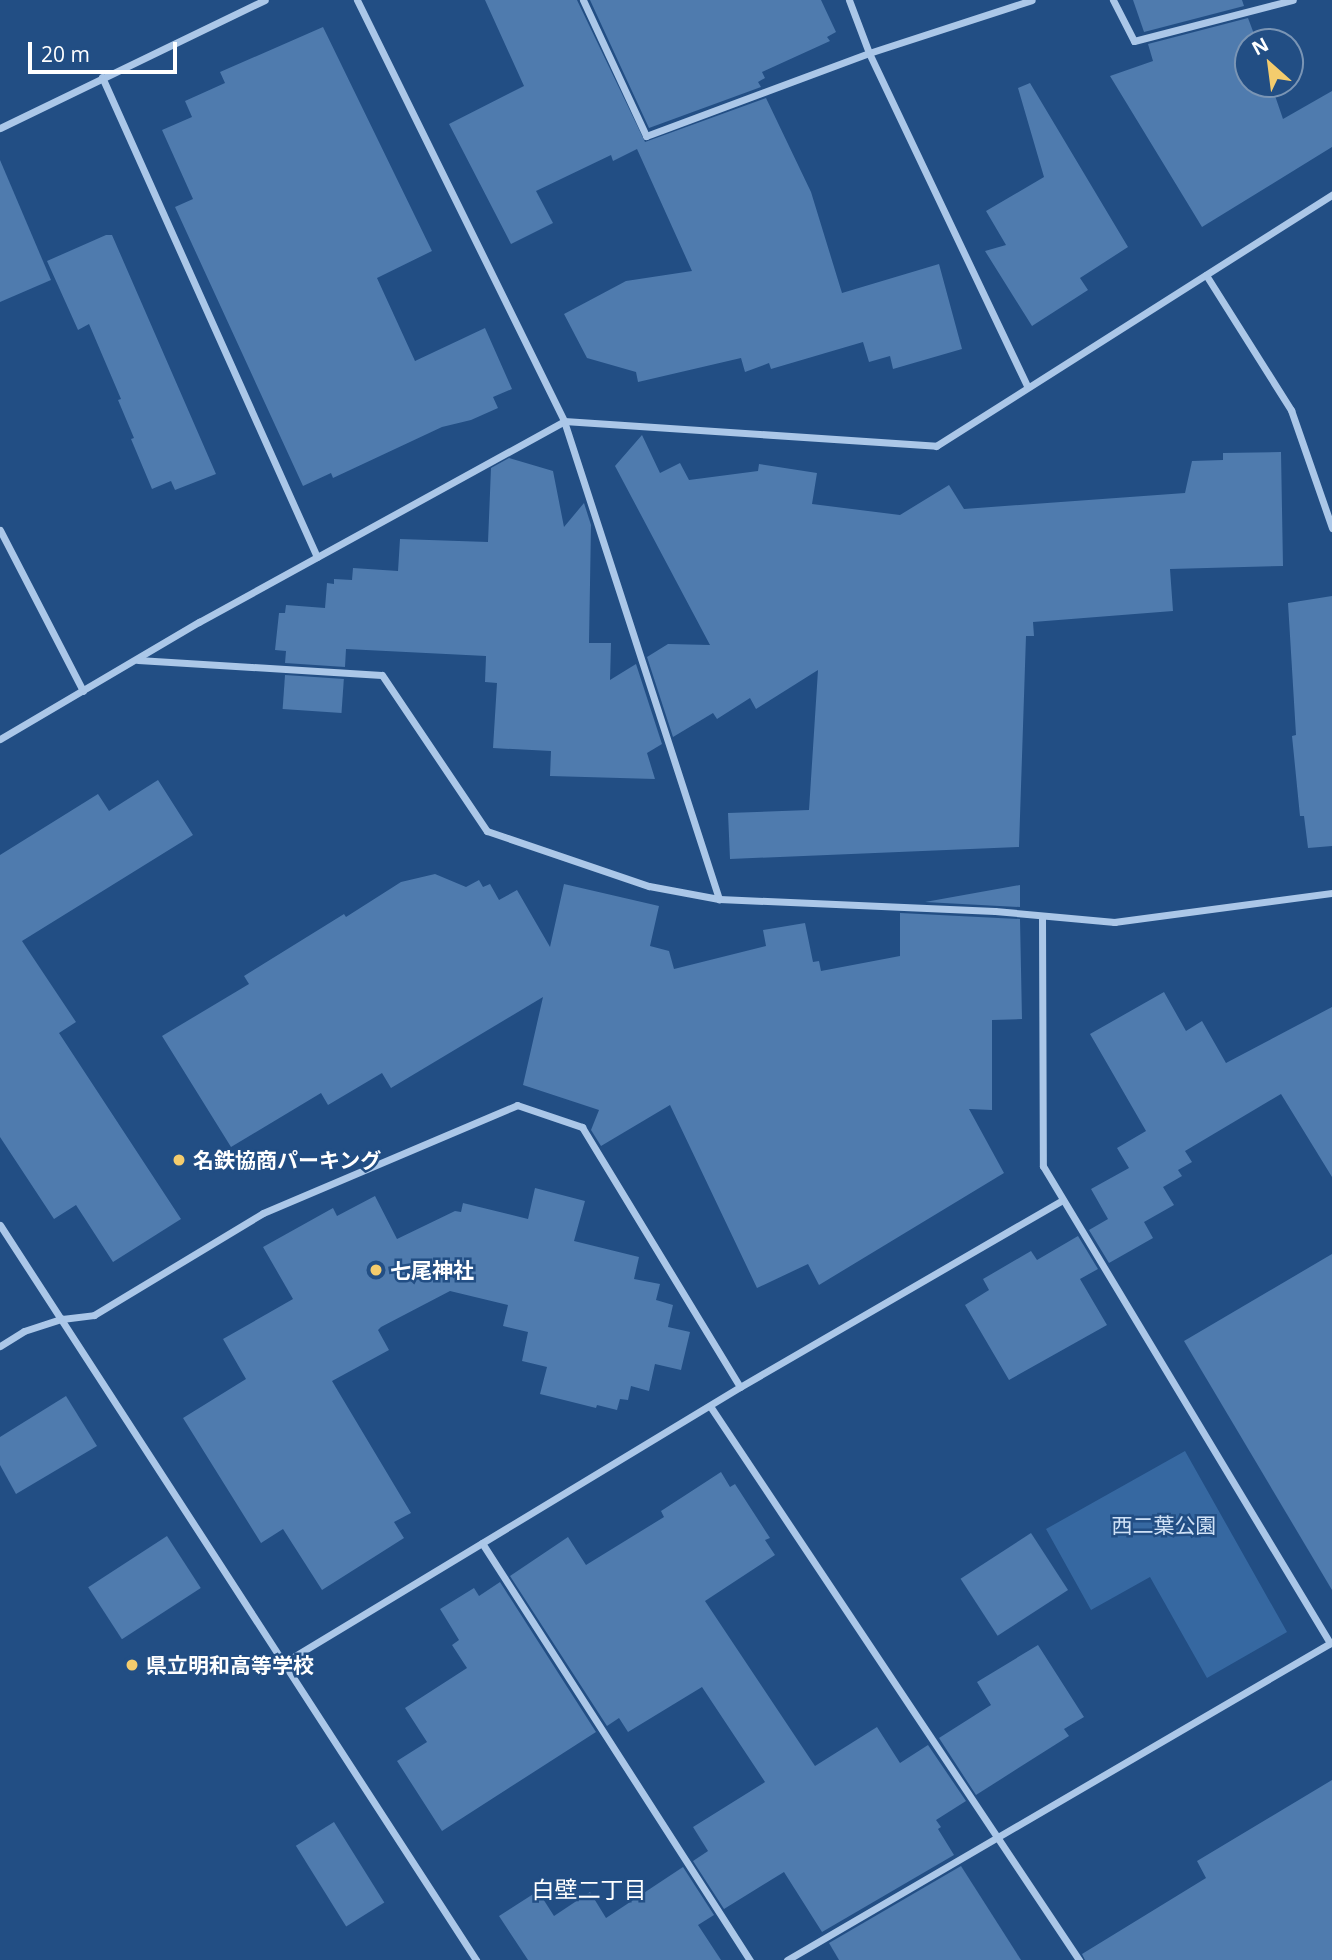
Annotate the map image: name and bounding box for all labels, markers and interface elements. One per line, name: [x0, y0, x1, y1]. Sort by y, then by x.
scale bar: [32, 28, 180, 72]
north arrow: [1234, 28, 1304, 98]
text: N: [1247, 31, 1273, 61]
text: 20 m: [41, 40, 90, 68]
place label: 名鉄協商パーキング: [193, 1147, 382, 1173]
marker: 名鉄協商パーキング: [171, 1152, 187, 1168]
place label: 七尾神社: [390, 1257, 474, 1283]
marker: 七尾神社: [368, 1262, 384, 1278]
park label: 西二葉公園: [1112, 1512, 1216, 1538]
place label: 県立明和高等学校: [146, 1652, 314, 1678]
marker: 県立明和高等学校: [124, 1657, 140, 1673]
district label: 白壁二丁目: [532, 1875, 646, 1903]

